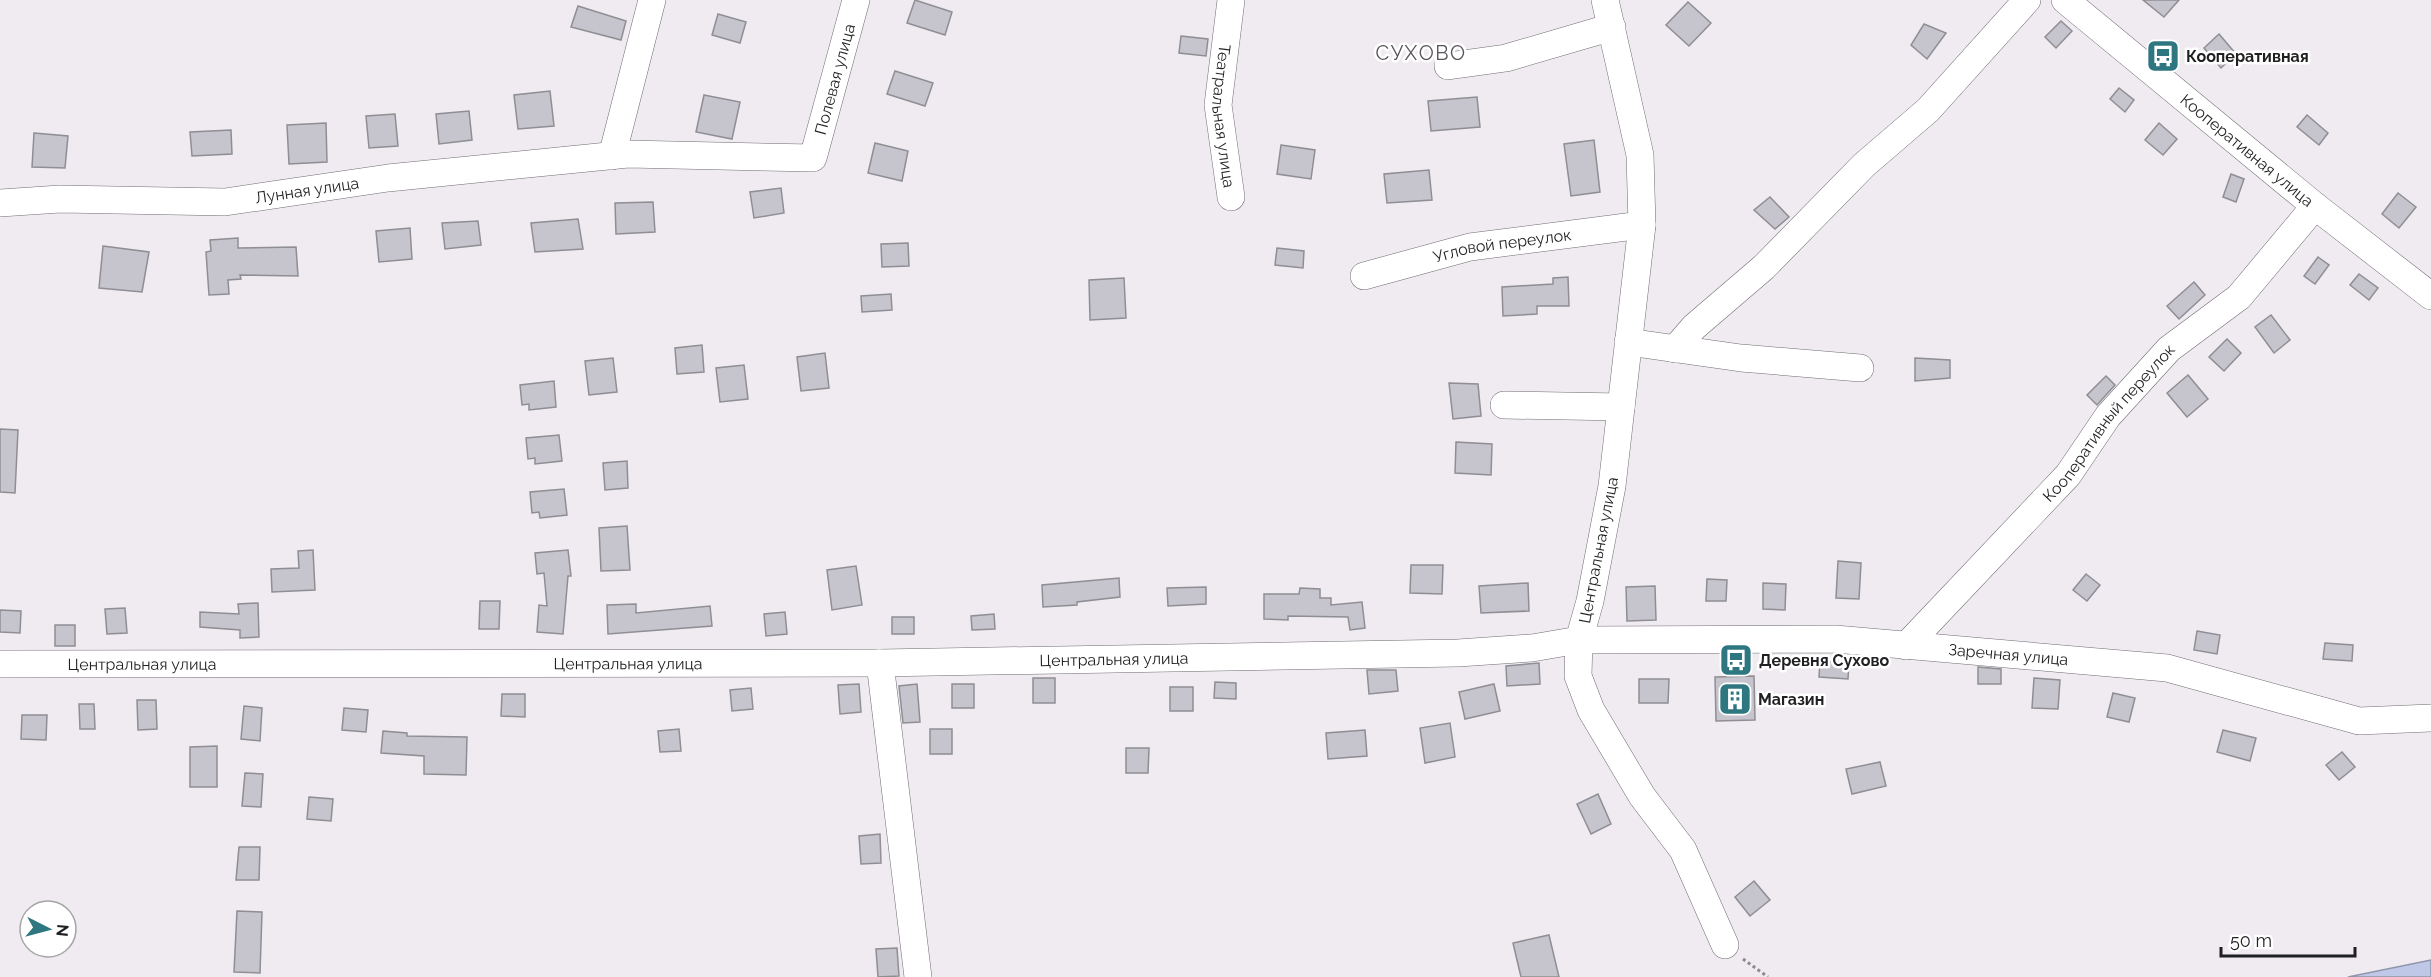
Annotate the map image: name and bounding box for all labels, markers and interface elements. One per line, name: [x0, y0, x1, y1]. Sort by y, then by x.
street label: Полевая улица: [811, 22, 859, 137]
bus stop icon: Кооперативная: [2145, 38, 2181, 74]
district label: СУХОВО: [1375, 41, 1467, 65]
street label: Театральная улица: [1208, 43, 1239, 189]
place label: Кооперативная: [2186, 47, 2309, 66]
street label: Кооперативная улица: [2176, 90, 2317, 211]
street label: Лунная улица: [254, 173, 360, 207]
street label: Угловой переулок: [1431, 225, 1572, 267]
street label: Кооперативный переулок: [2039, 340, 2179, 506]
street label: Центральная улица: [1575, 475, 1622, 625]
street label: Заречная улица: [1948, 640, 2069, 669]
bus stop icon: Деревня Сухово: [1718, 642, 1754, 678]
street label: Центральная улица: [1039, 649, 1189, 670]
place label: Деревня Сухово: [1759, 651, 1889, 670]
street label: Центральная улица: [554, 654, 702, 673]
street label: Центральная улица: [68, 655, 216, 674]
building icon: Магазин: [1717, 681, 1753, 717]
place label: Магазин: [1758, 690, 1824, 709]
north arrow: [18, 899, 78, 959]
scale bar: [2221, 920, 2354, 958]
text: N: [52, 923, 73, 938]
text: 50 m: [2230, 930, 2272, 951]

